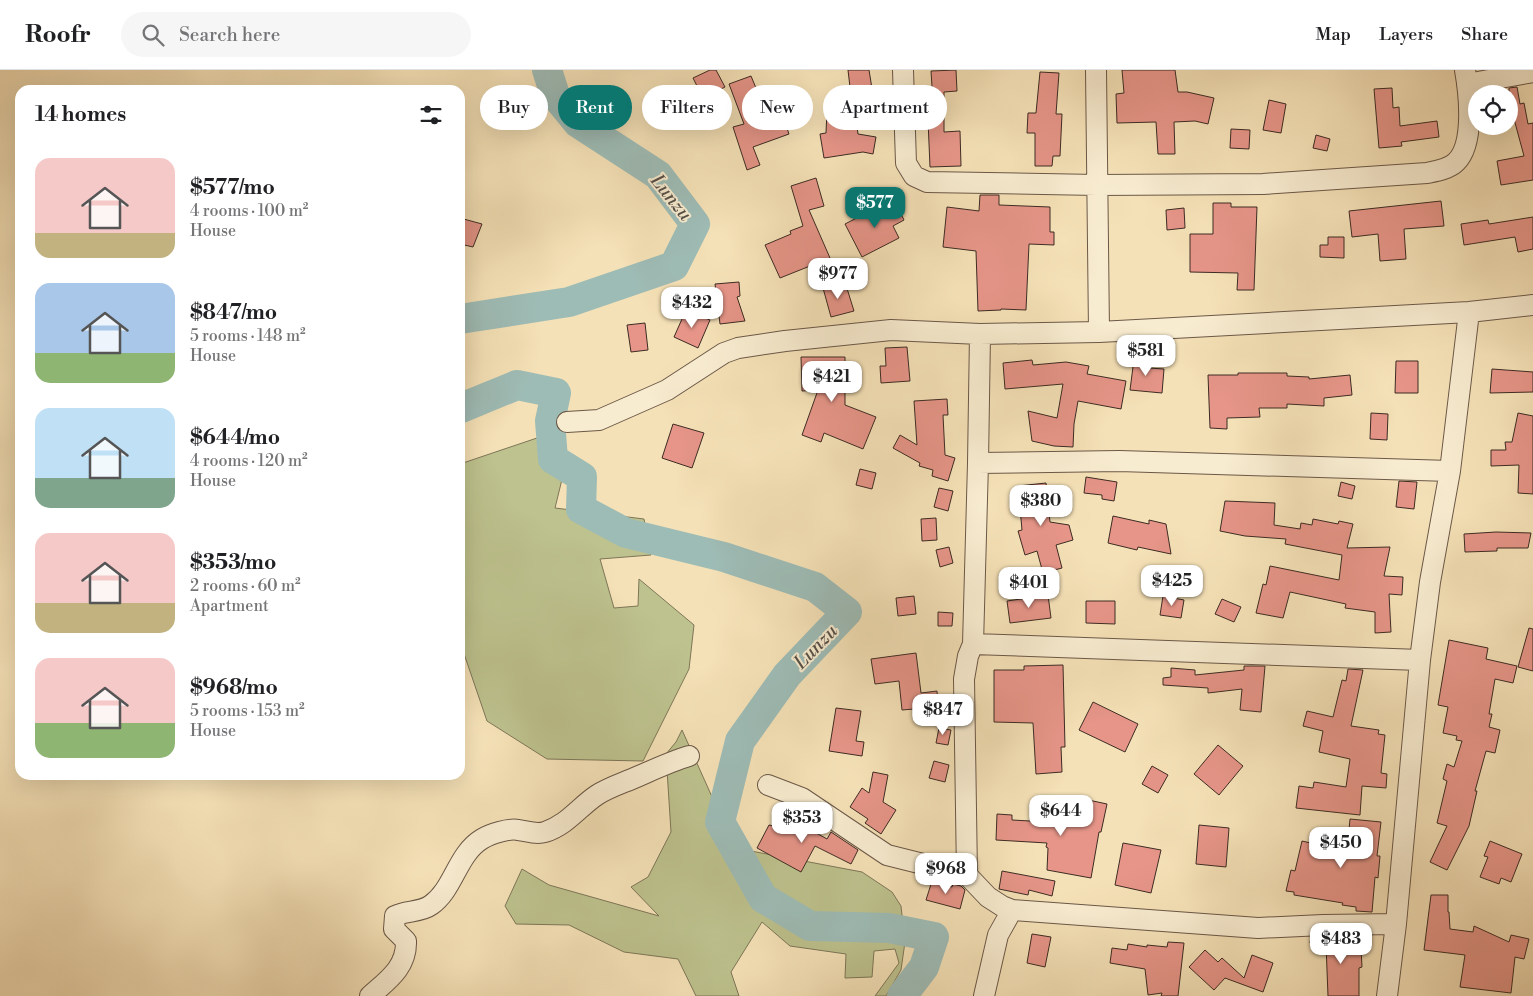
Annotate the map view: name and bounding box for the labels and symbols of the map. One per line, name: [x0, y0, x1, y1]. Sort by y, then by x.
water label: Lunzu: [645, 169, 697, 226]
pin: $577: [845, 186, 905, 229]
pin: $977: [808, 258, 868, 300]
pin: $432: [662, 286, 722, 329]
pin: $581: [1116, 334, 1176, 377]
pin: $421: [802, 360, 862, 403]
pin: $380: [1011, 484, 1071, 527]
pin: $425: [1142, 564, 1202, 607]
pin: $401: [999, 566, 1059, 609]
water label: Lunzu: [788, 619, 843, 675]
pin: $847: [913, 694, 973, 736]
pin: $644: [1031, 794, 1091, 837]
pin: $353: [772, 802, 832, 844]
pin: $450: [1311, 826, 1371, 869]
pin: $968: [916, 852, 976, 895]
pin: $483: [1311, 922, 1371, 965]

